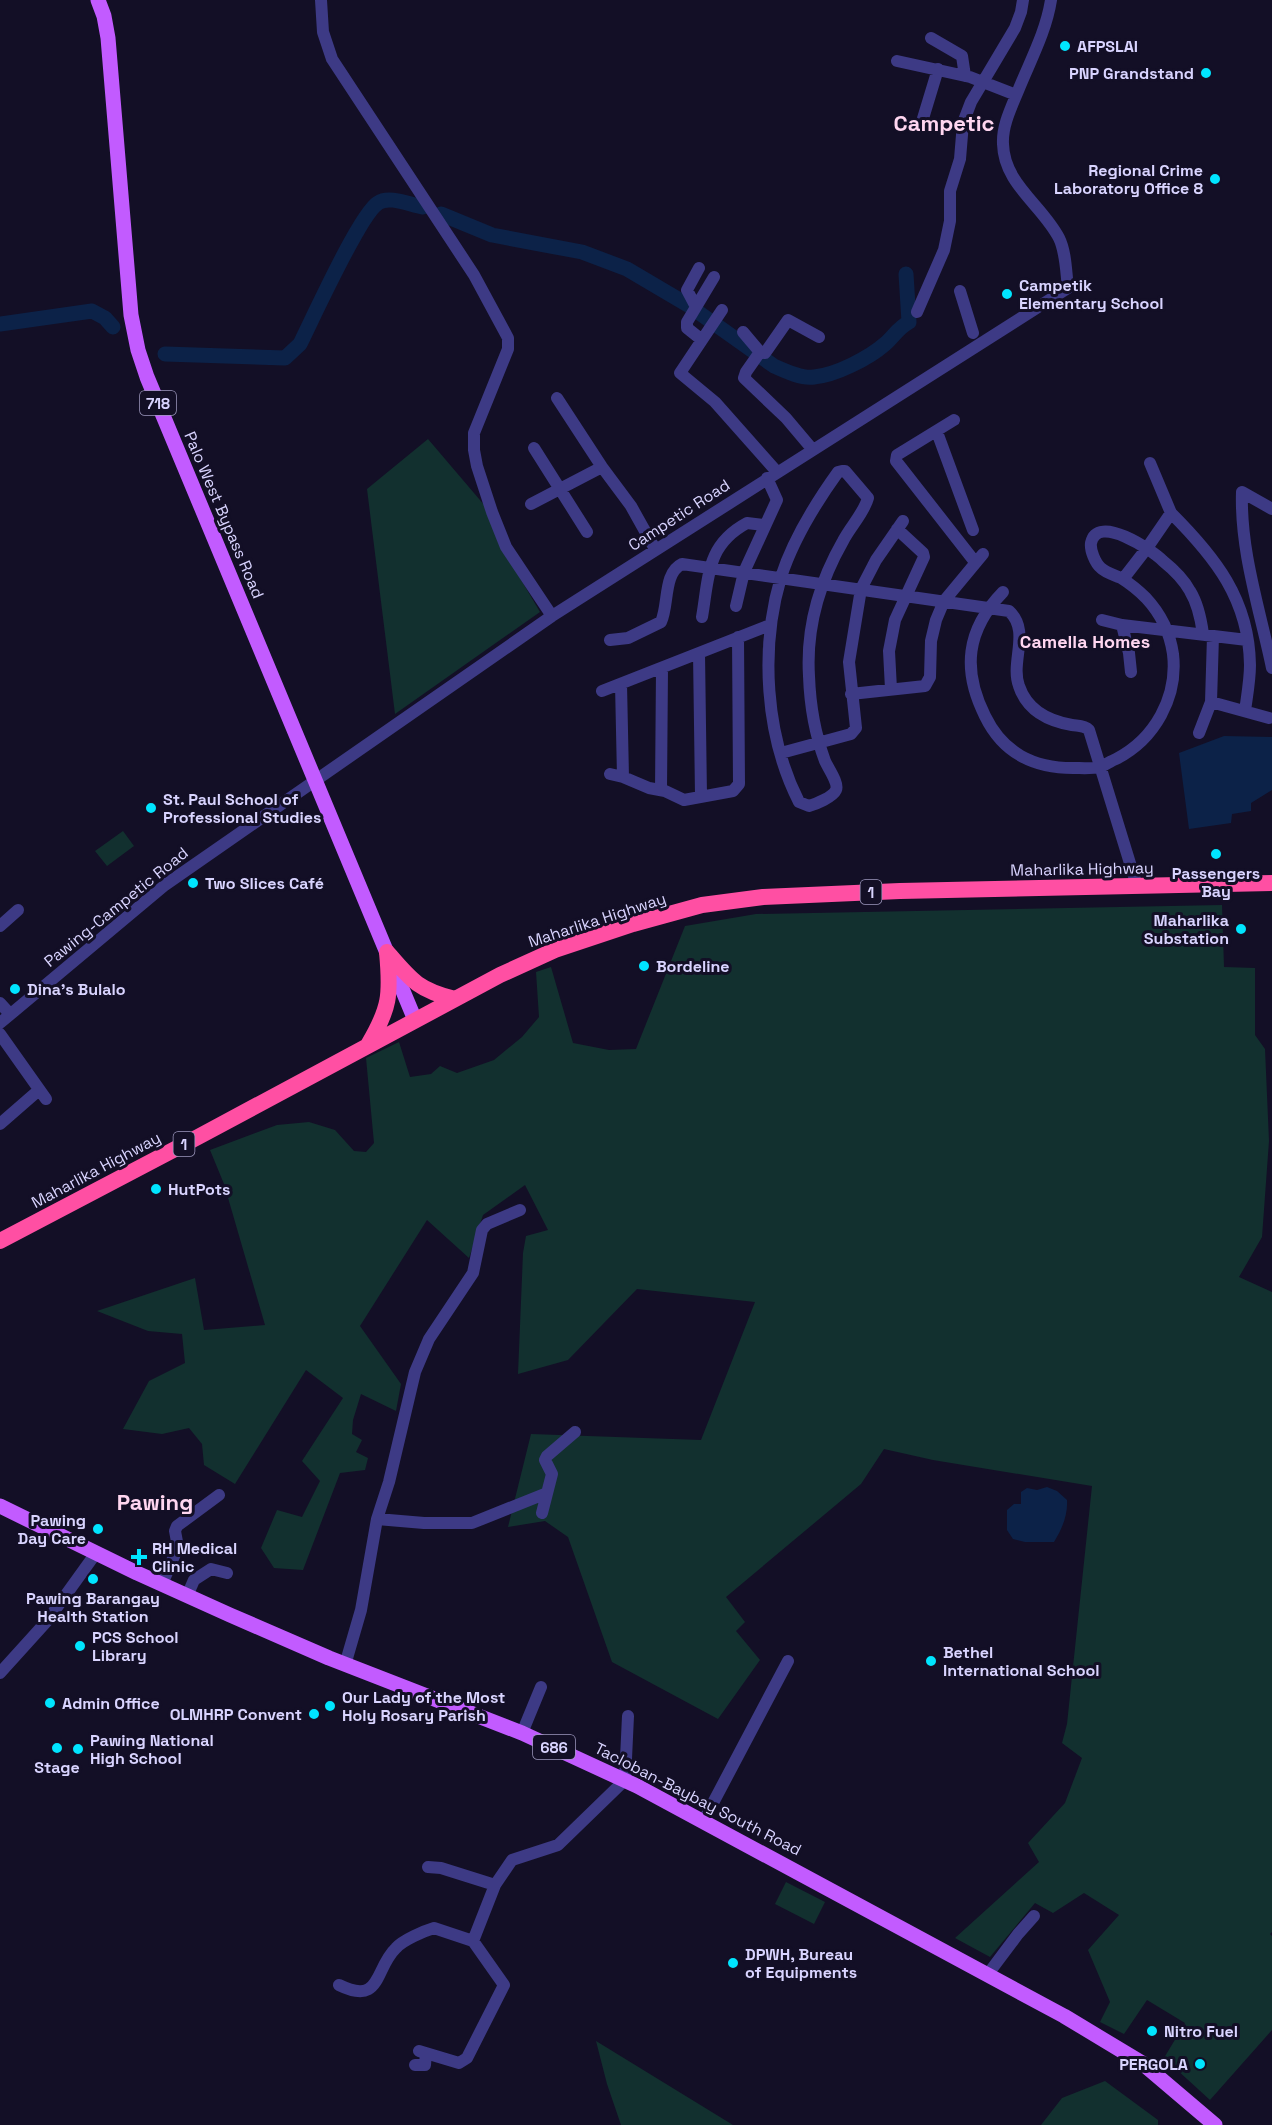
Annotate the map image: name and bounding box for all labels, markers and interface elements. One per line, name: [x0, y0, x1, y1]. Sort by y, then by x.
place label: AFPSLAI: [1077, 36, 1138, 57]
marker: AFPSLAI: [1058, 39, 1072, 53]
place label: PNP Grandstand: [1069, 63, 1194, 84]
marker: PNP Grandstand: [1199, 66, 1213, 80]
district label: Campetic: [894, 109, 995, 137]
place label: Regional Crime Laboratory Office 8: [1054, 160, 1203, 199]
marker: Regional Crime Laboratory Office 8: [1208, 172, 1222, 186]
place label: Campetik Elementary School: [1019, 275, 1163, 314]
marker: Campetik Elementary School: [1000, 287, 1014, 301]
road number: 718: [140, 391, 176, 415]
street label: Palo West Bypass Road: [179, 428, 269, 602]
street label: Campetic Road: [624, 474, 734, 556]
district label: Camella Homes: [1020, 630, 1150, 653]
place label: St. Paul School of Professional Studies: [163, 789, 321, 828]
marker: St. Paul School of Professional Studies: [144, 801, 158, 815]
street label: Pawing-Campetic Road: [40, 842, 192, 972]
marker: Passengers Bay: [1209, 847, 1223, 861]
street label: Maharlika Highway: [1010, 857, 1154, 881]
place label: Passengers Bay: [1172, 863, 1260, 902]
place label: Two Slices Café: [205, 873, 324, 894]
marker: Two Slices Café: [186, 876, 200, 890]
road number: 1: [860, 880, 882, 904]
street label: Maharlika Highway: [525, 888, 669, 952]
place label: Maharlika Substation: [1144, 910, 1229, 949]
marker: Maharlika Substation: [1234, 922, 1248, 936]
place label: Bordeline: [656, 956, 730, 977]
marker: Bordeline: [637, 959, 651, 973]
place label: Dina's Bulalo: [27, 979, 126, 1000]
marker: Dina's Bulalo: [8, 982, 22, 996]
street label: Maharlika Highway: [28, 1127, 164, 1213]
road number: 1: [174, 1132, 195, 1156]
place label: HutPots: [168, 1179, 230, 1200]
marker: HutPots: [149, 1182, 163, 1196]
district label: Pawing: [117, 1488, 193, 1516]
place label: Pawing Day Care: [18, 1510, 86, 1549]
marker: Pawing Day Care: [91, 1522, 105, 1536]
place label: RH Medical Clinic: [152, 1538, 237, 1577]
marker: RH Medical Clinic: [130, 1548, 148, 1566]
marker: Pawing Barangay Health Station: [86, 1572, 100, 1586]
place label: Pawing Barangay Health Station: [26, 1588, 160, 1627]
place label: PCS School Library: [92, 1627, 179, 1666]
marker: PCS School Library: [73, 1639, 87, 1653]
place label: Bethel International School: [943, 1642, 1100, 1681]
marker: Bethel International School: [924, 1654, 938, 1668]
place label: Our Lady of the Most Holy Rosary Parish: [342, 1687, 505, 1726]
place label: Admin Office: [62, 1693, 160, 1714]
marker: Admin Office: [43, 1696, 57, 1710]
marker: Our Lady of the Most Holy Rosary Parish: [323, 1699, 337, 1713]
place label: OLMHRP Convent: [170, 1704, 302, 1725]
marker: OLMHRP Convent: [307, 1707, 321, 1721]
place label: Pawing National High School: [90, 1730, 214, 1769]
road number: 686: [533, 1735, 575, 1759]
street label: Tacloban-Baybay South Road: [591, 1738, 805, 1860]
marker: Stage: [50, 1741, 64, 1755]
marker: Pawing National High School: [71, 1742, 85, 1756]
place label: Stage: [34, 1757, 80, 1778]
place label: DPWH, Bureau of Equipments: [745, 1944, 857, 1983]
marker: DPWH, Bureau of Equipments: [726, 1956, 740, 1970]
place label: Nitro Fuel: [1164, 2021, 1238, 2042]
marker: Nitro Fuel: [1145, 2024, 1159, 2038]
place label: PERGOLA: [1119, 2054, 1188, 2075]
marker: PERGOLA: [1193, 2057, 1207, 2071]

